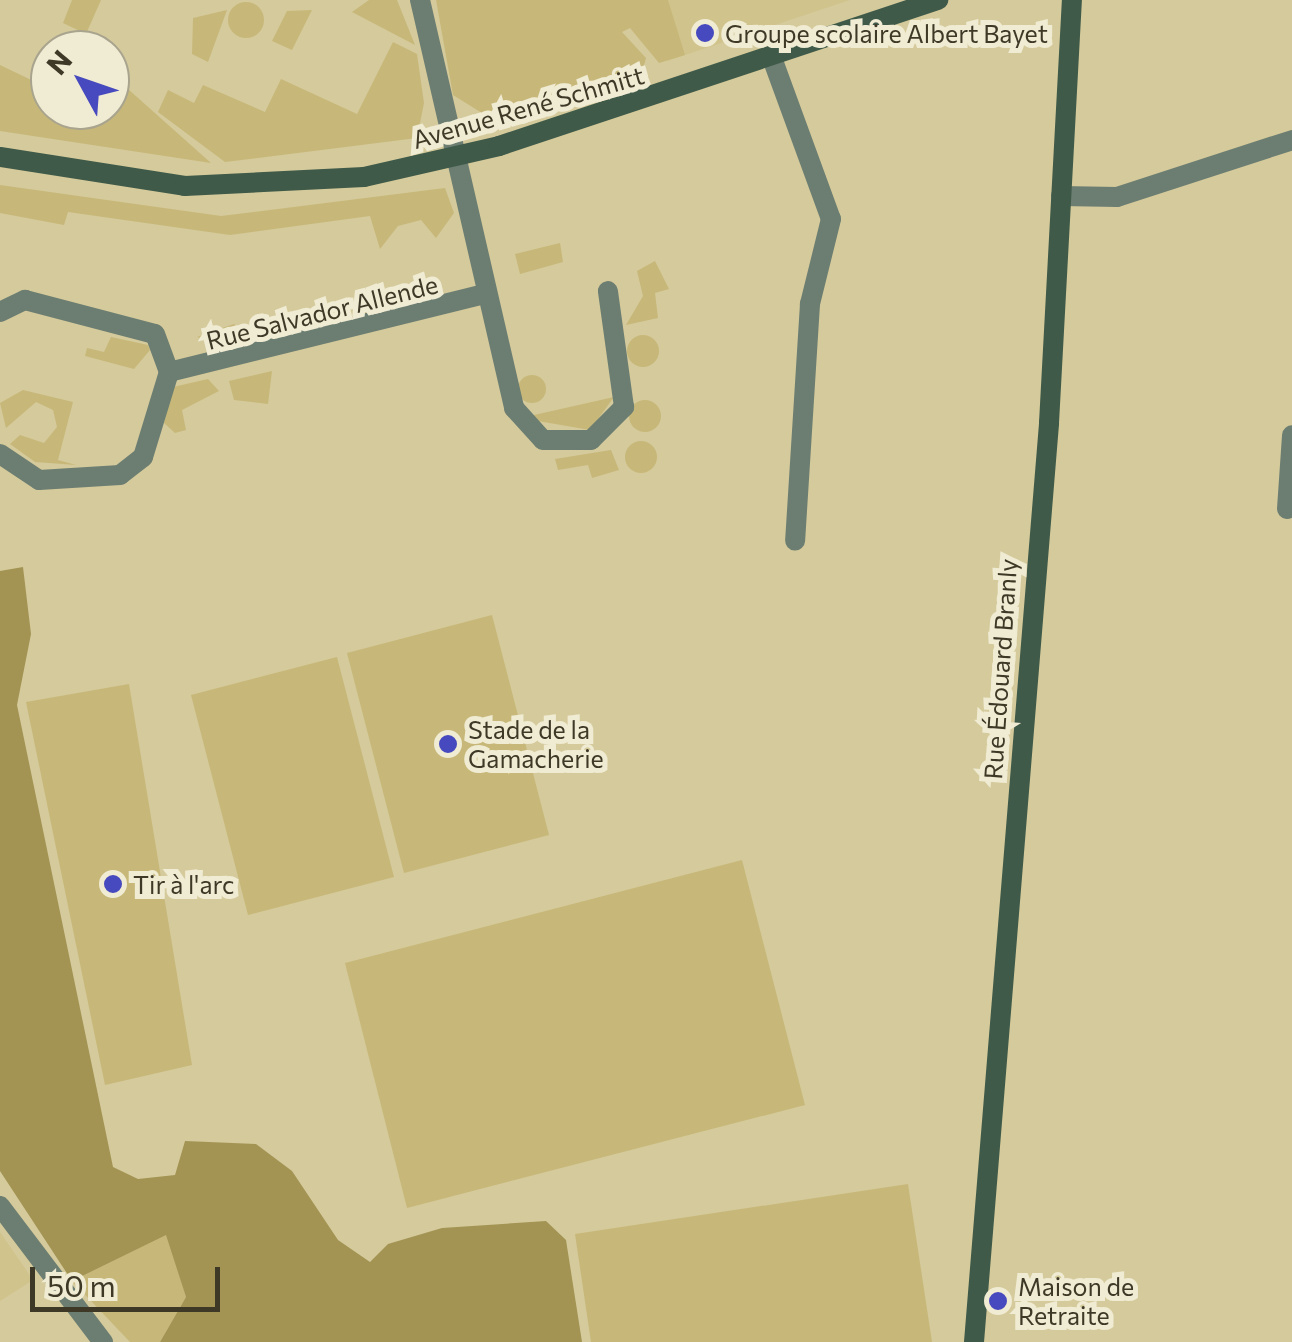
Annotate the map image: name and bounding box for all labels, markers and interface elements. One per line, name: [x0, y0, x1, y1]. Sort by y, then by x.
place label: Groupe scolaire Albert Bayet: [725, 18, 1048, 48]
marker: Groupe scolaire Albert Bayet: [694, 22, 716, 44]
north arrow: [30, 30, 130, 130]
text: N: [39, 43, 78, 81]
street label: Avenue René Schmitt: [409, 60, 647, 154]
street label: Rue Salvador Allende: [203, 269, 441, 355]
street label: Rue Édouard Branly: [977, 558, 1023, 780]
place label: Stade de la Gamacherie: [468, 715, 604, 774]
marker: Stade de la Gamacherie: [437, 733, 459, 755]
place label: Tir à l'arc: [133, 869, 234, 899]
marker: Tir à l'arc: [102, 873, 124, 895]
scale bar: [35, 1247, 225, 1309]
text: 50 m: [47, 1266, 116, 1303]
place label: Maison de Retraite: [1018, 1272, 1134, 1331]
marker: Maison de Retraite: [987, 1290, 1009, 1312]

